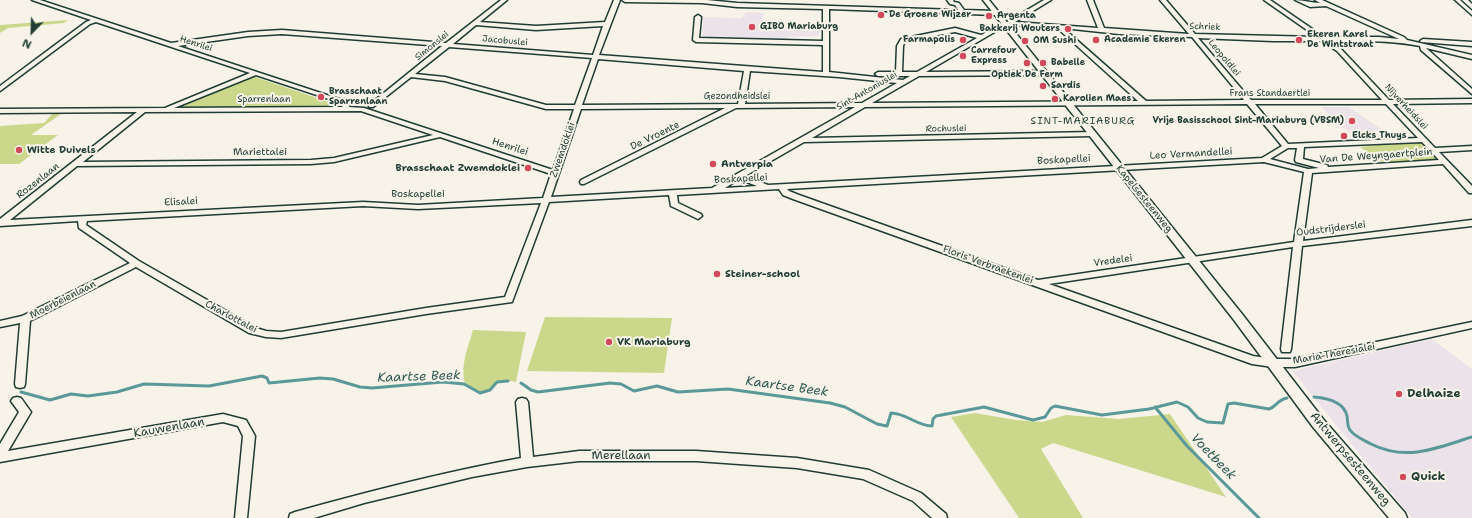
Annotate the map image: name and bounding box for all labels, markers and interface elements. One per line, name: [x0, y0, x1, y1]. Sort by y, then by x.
marker: De Groene Wijzer: [876, 10, 886, 20]
place label: De Groene Wijzer: [889, 10, 971, 20]
marker: Argenta: [984, 11, 994, 21]
place label: Argenta: [997, 11, 1036, 21]
north arrow: [12, 12, 52, 52]
street label: Schriek: [1189, 21, 1221, 33]
marker: GIBO Mariaburg: [747, 22, 757, 32]
place label: GIBO Mariaburg: [760, 22, 838, 32]
place label: Bakkerij Wouters: [979, 24, 1060, 34]
marker: Bakkerij Wouters: [1063, 24, 1073, 34]
street label: Simonslei: [413, 29, 451, 63]
place label: Ekeren Karel De Wintstraat: [1307, 30, 1374, 51]
street label: Henrilei: [178, 34, 214, 54]
street label: Jacobuslei: [482, 34, 528, 48]
text: N: [20, 35, 34, 52]
place label: Farmapolis: [903, 35, 955, 45]
marker: Farmapolis: [958, 35, 968, 45]
marker: Academie Ekeren: [1091, 35, 1101, 45]
place label: Academie Ekeren: [1104, 35, 1185, 45]
marker: Ekeren Karel De Wintstraat: [1294, 35, 1304, 45]
marker: OM Sushi: [1020, 36, 1030, 46]
place label: OM Sushi: [1033, 36, 1076, 46]
street label: Leopoldlei: [1206, 38, 1242, 78]
place label: Carrefour Express: [971, 46, 1017, 67]
marker: Carrefour Express: [958, 51, 968, 61]
marker: Optiek De Ferm: [1022, 58, 1032, 68]
marker: Babelle: [1038, 58, 1048, 68]
place label: Babelle: [1051, 58, 1085, 68]
street label: Sint-Antoniuslei: [835, 69, 899, 113]
place label: Optiek De Ferm: [991, 70, 1063, 80]
marker: Sardis: [1038, 81, 1048, 91]
place label: Sardis: [1051, 81, 1080, 91]
street label: Nijverheidslei: [1382, 82, 1430, 132]
place label: Brasschaat Sparrenlaan: [329, 87, 387, 108]
street label: Frans Standaertlei: [1230, 89, 1310, 99]
marker: Brasschaat Sparrenlaan: [316, 92, 326, 102]
street label: Gezondheidslei: [704, 92, 770, 102]
marker: Karolien Maes: [1050, 94, 1060, 104]
place label: Karolien Maes: [1063, 94, 1131, 104]
street label: Sparrenlaan: [238, 95, 290, 105]
district label: SINT-MARIABURG: [1031, 115, 1135, 127]
place label: Vrije Basisschool Sint-Mariaburg (VBSM): [1152, 116, 1344, 126]
marker: Vrije Basisschool Sint-Mariaburg (VBSM): [1347, 116, 1357, 126]
street label: De Vroente: [628, 119, 682, 153]
street label: Zwemdoklei: [548, 121, 578, 179]
street label: Rochuslei: [926, 123, 966, 135]
marker: Elcks Thuys: [1339, 131, 1349, 141]
place label: Elcks Thuys: [1352, 131, 1407, 141]
street label: Henrilei: [490, 136, 530, 158]
place label: Witte Duivels: [27, 144, 96, 156]
marker: Witte Duivels: [14, 145, 24, 155]
street label: Mariettalei: [233, 146, 287, 158]
street label: Leo Vermandellei: [1149, 146, 1233, 162]
street label: Van De Weyngaertplein: [1319, 146, 1433, 166]
street label: Boskapellei: [1037, 153, 1091, 167]
place label: Antverpia: [721, 158, 773, 170]
marker: Antverpia: [708, 159, 718, 169]
street label: Rozenlaan: [14, 160, 62, 202]
place label: Brasschaat Zwemdoklei: [396, 162, 520, 174]
marker: Brasschaat Zwemdoklei: [523, 163, 533, 173]
street label: Kapelsesteenweg: [1113, 163, 1175, 235]
street label: Boskapellei: [714, 172, 768, 186]
street label: Boskapellei: [391, 188, 445, 200]
street label: Elisalei: [164, 195, 198, 209]
street label: Oudstrijderslei: [1295, 219, 1367, 239]
street label: Floris Verbraekenlei: [941, 243, 1035, 287]
street label: Vredelei: [1093, 252, 1133, 270]
place label: Steiner-school: [725, 268, 800, 280]
marker: Steiner-school: [712, 269, 722, 279]
street label: Moerbeienlaan: [28, 278, 98, 322]
street label: Charlottalei: [203, 298, 259, 336]
place label: VK Mariaburg: [617, 336, 691, 348]
marker: VK Mariaburg: [604, 337, 614, 347]
street label: Maria-Theresialei: [1292, 341, 1376, 367]
water label: Kaartse Beek: [377, 368, 461, 386]
water label: Kaartse Beek: [745, 373, 829, 401]
place label: Delhaize: [1407, 387, 1461, 401]
marker: Delhaize: [1394, 389, 1404, 399]
street label: Antwerpsesteenweg: [1307, 409, 1393, 509]
street label: Kauwenlaan: [132, 415, 206, 441]
water label: Voetbeek: [1187, 430, 1239, 484]
street label: Merellaan: [591, 449, 651, 463]
place label: Quick: [1411, 470, 1445, 484]
marker: Quick: [1398, 472, 1408, 482]

